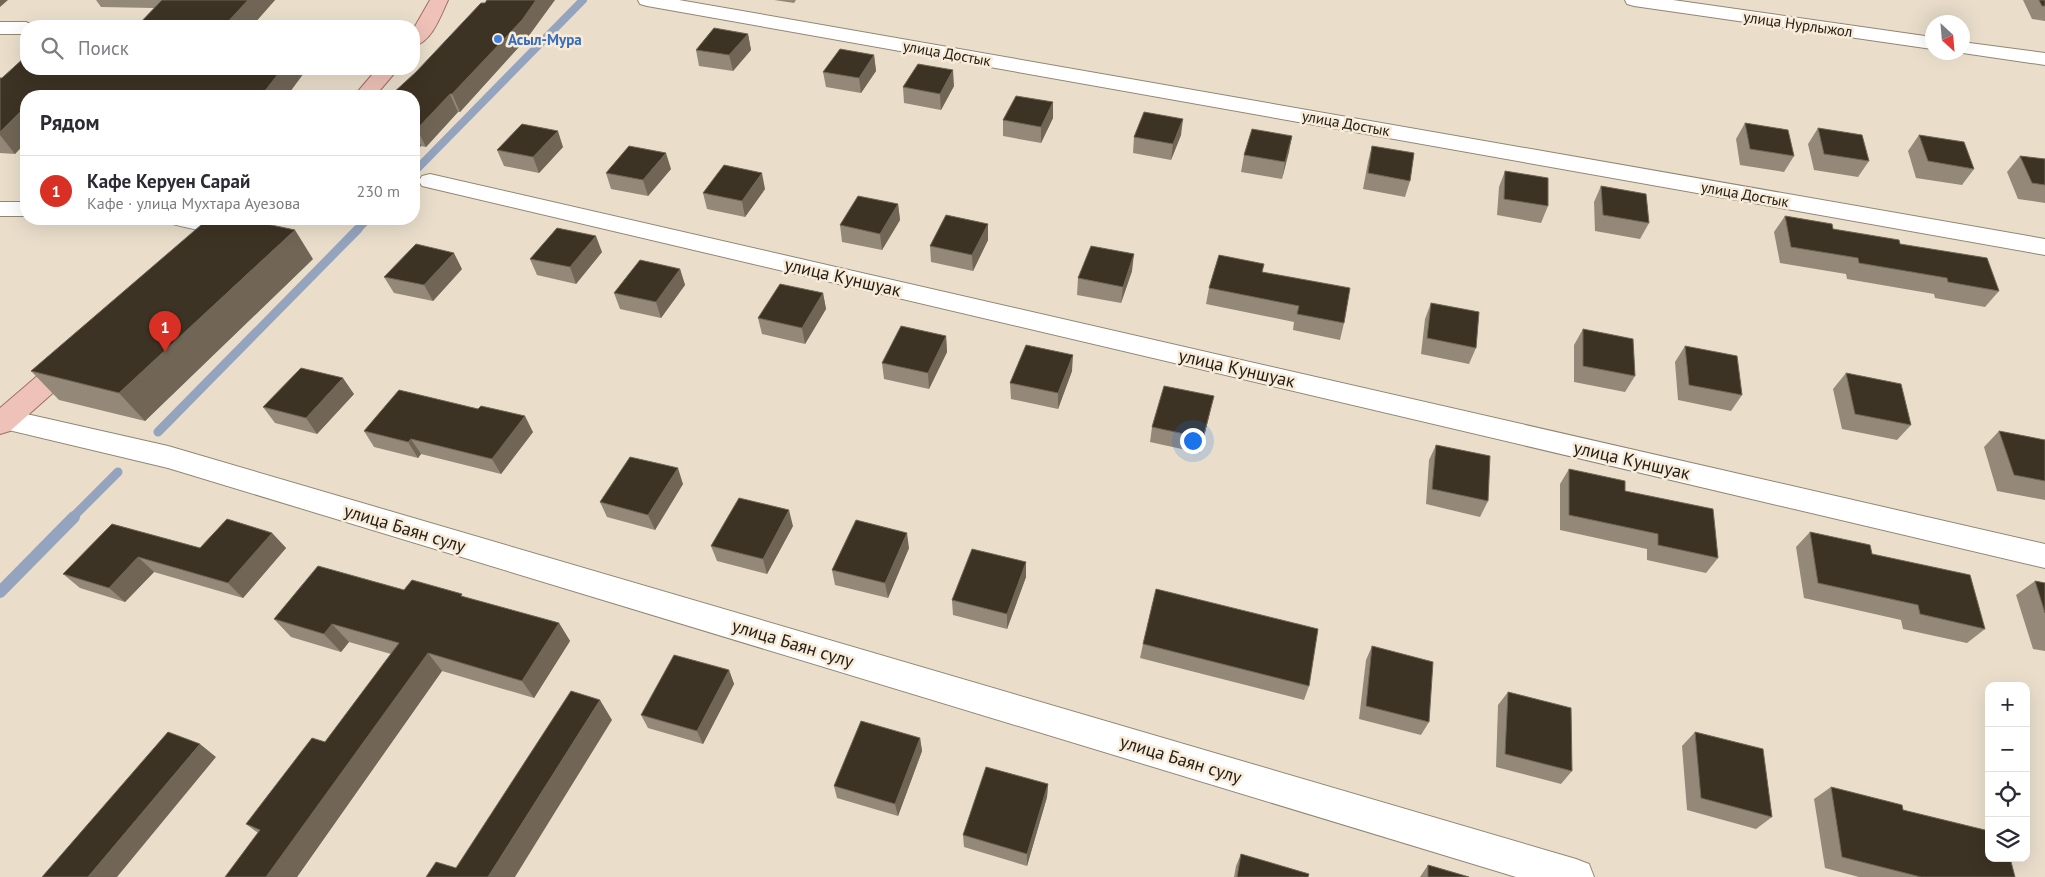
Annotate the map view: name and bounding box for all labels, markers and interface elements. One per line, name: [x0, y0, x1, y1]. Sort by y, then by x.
street label: улица Нурлыжол: [1742, 7, 1854, 41]
north arrow: [1925, 15, 1970, 60]
search box: [20, 20, 420, 75]
place label: Асыл-Мура: [508, 30, 582, 49]
marker: Асыл-Мура: [492, 33, 504, 45]
icon: search: [38, 34, 66, 62]
text: Поиск: [78, 36, 129, 60]
street label: улица Достык: [901, 36, 993, 70]
street label: улица Достык: [1300, 106, 1392, 140]
text: Рядом: [40, 109, 99, 136]
text: Кафе Керуен Сарай: [87, 169, 250, 193]
street label: улица Достык: [1699, 177, 1791, 211]
text: 1: [51, 181, 61, 201]
text: 230 m: [357, 181, 400, 201]
text: Кафе · улица Мухтара Ауезова: [87, 193, 300, 213]
street label: улица Куншуак: [782, 252, 904, 302]
pin: 1: [149, 311, 181, 352]
street label: улица Куншуак: [1176, 343, 1298, 393]
your location: [1180, 428, 1206, 454]
street label: улица Куншуак: [1571, 435, 1693, 485]
street label: улица Баян сулу: [341, 499, 469, 558]
street label: улица Баян сулу: [729, 614, 857, 673]
map controls: [1985, 682, 2030, 862]
button: +: [1985, 682, 2030, 727]
button: −: [1985, 727, 2030, 772]
street label: улица Баян сулу: [1117, 730, 1245, 789]
button: locate: [1985, 772, 2030, 817]
button: layers: [1985, 817, 2030, 862]

